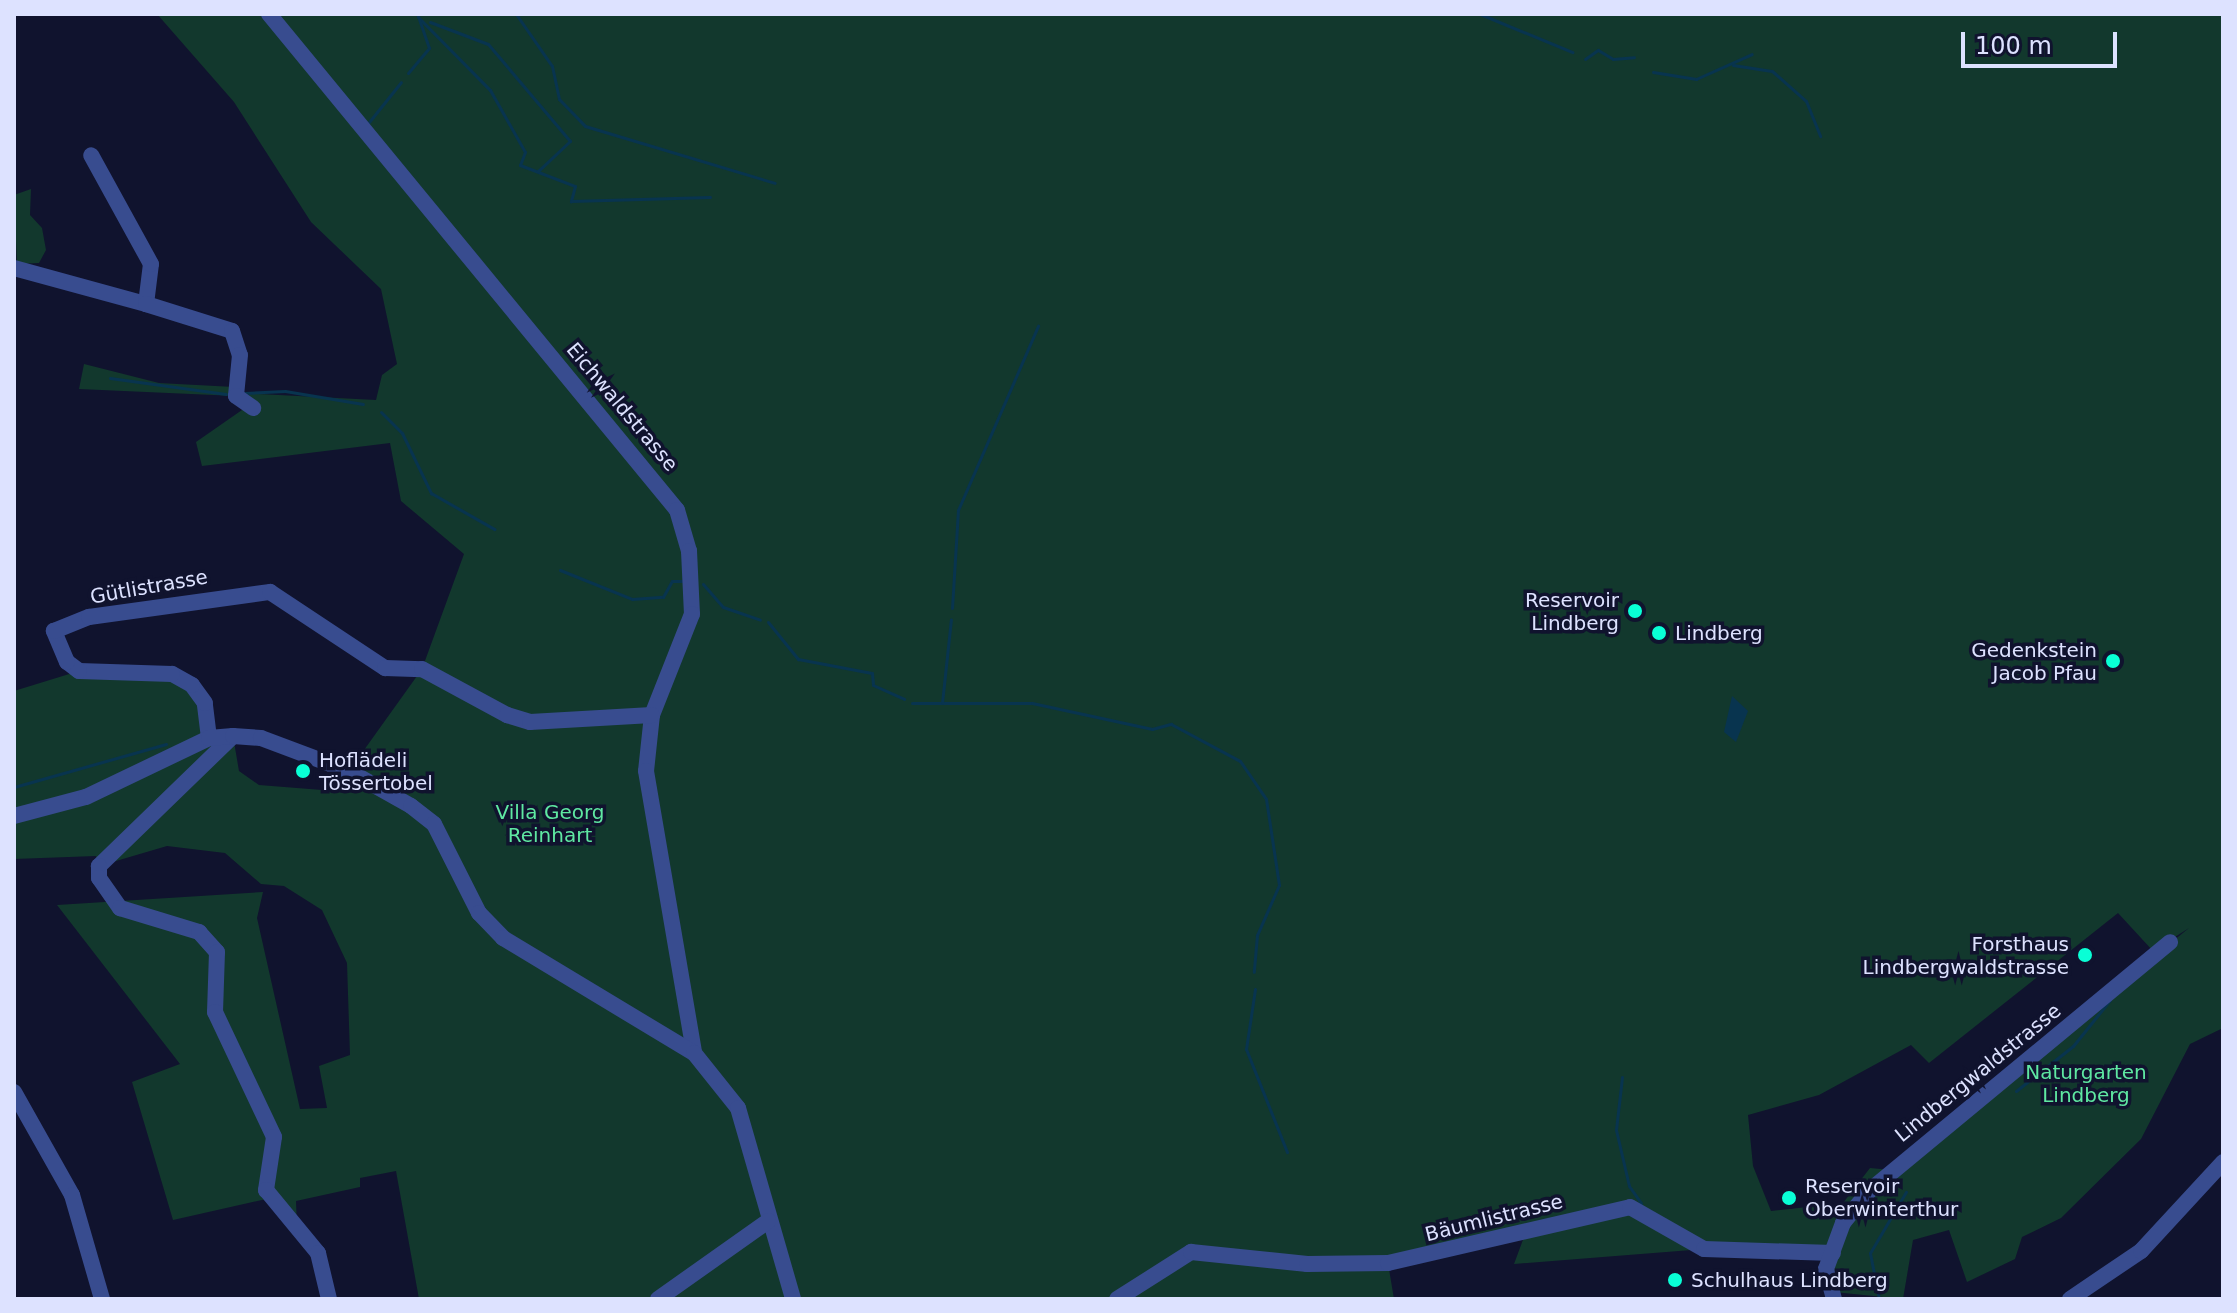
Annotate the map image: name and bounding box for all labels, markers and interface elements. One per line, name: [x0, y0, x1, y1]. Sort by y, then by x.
scale bar: [1965, 16, 2121, 66]
text: 100 m: [1975, 32, 2052, 60]
street label: Eichwaldstrasse: [561, 338, 683, 476]
street label: Gütlistrasse: [88, 565, 210, 609]
place label: Reservoir Lindberg: [1525, 588, 1619, 635]
marker: Reservoir Lindberg: [1626, 602, 1644, 620]
place label: Lindberg: [1675, 621, 1763, 645]
marker: Lindberg: [1650, 624, 1668, 642]
place label: Gedenkstein Jacob Pfau: [1971, 638, 2097, 685]
marker: Gedenkstein Jacob Pfau: [2104, 652, 2122, 670]
place label: Hoflädeli Tössertobel: [319, 748, 433, 795]
marker: Hoflädeli Tössertobel: [294, 762, 312, 780]
park label: Villa Georg Reinhart: [495, 801, 605, 848]
place label: Forsthaus Lindbergwaldstrasse: [1863, 932, 2069, 979]
marker: Forsthaus Lindbergwaldstrasse: [2076, 946, 2094, 964]
street label: Lindbergwaldstrasse: [1890, 999, 2066, 1147]
park label: Naturgarten Lindberg: [2025, 1061, 2147, 1108]
place label: Reservoir Oberwinterthur: [1805, 1174, 1958, 1221]
street label: Bäumlistrasse: [1423, 1189, 1565, 1247]
marker: Reservoir Oberwinterthur: [1780, 1189, 1798, 1207]
place label: Schulhaus Lindberg: [1691, 1268, 1888, 1292]
marker: Schulhaus Lindberg: [1666, 1271, 1684, 1289]

